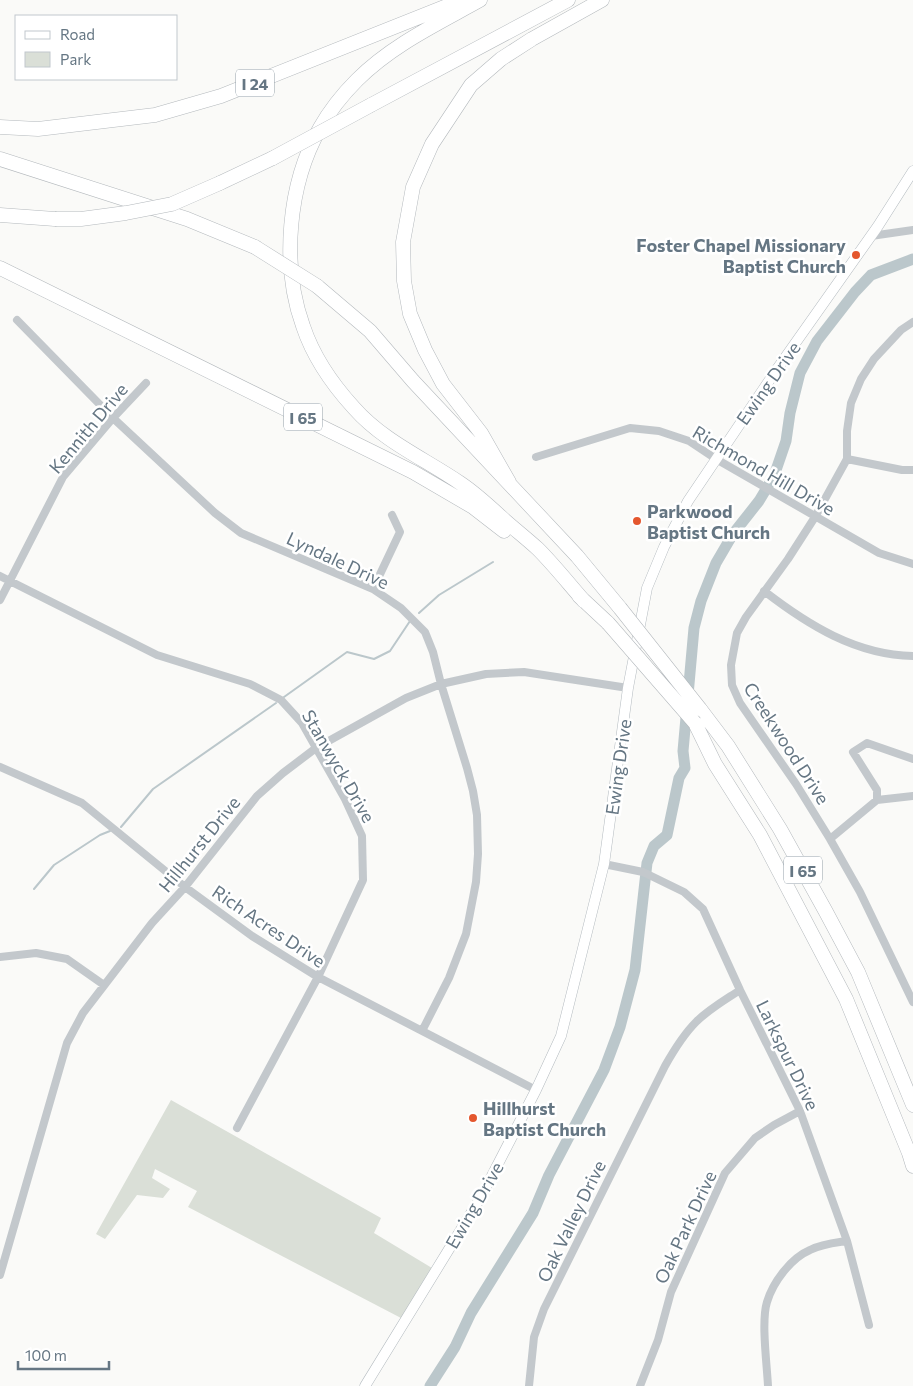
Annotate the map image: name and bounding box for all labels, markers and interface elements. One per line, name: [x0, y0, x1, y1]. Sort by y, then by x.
legend: [15, 15, 178, 80]
text: Road: [60, 25, 95, 43]
text: Park: [60, 50, 91, 68]
road number: I 24: [236, 70, 274, 96]
place label: Foster Chapel Missionary Baptist Church: [636, 234, 846, 277]
marker: Foster Chapel Missionary Baptist Church: [850, 249, 862, 261]
street label: Ewing Drive: [731, 337, 805, 429]
street label: Kennith Drive: [44, 378, 132, 478]
road number: I 65: [284, 404, 322, 431]
street label: Richmond Hill Drive: [689, 420, 839, 520]
place label: Parkwood Baptist Church: [647, 500, 770, 543]
marker: Parkwood Baptist Church: [631, 515, 643, 527]
street label: Lyndale Drive: [283, 527, 393, 593]
street label: Creekwood Drive: [739, 678, 835, 808]
street label: Stanwyck Drive: [298, 706, 380, 826]
street label: Ewing Drive: [600, 718, 636, 816]
street label: Hillhurst Drive: [154, 792, 244, 896]
road number: I 65: [784, 856, 822, 884]
street label: Rich Acres Drive: [208, 880, 330, 972]
street label: Larkspur Drive: [752, 996, 824, 1114]
place label: Hillhurst Baptist Church: [483, 1097, 606, 1140]
marker: Hillhurst Baptist Church: [467, 1112, 479, 1124]
street label: Oak Valley Drive: [532, 1156, 610, 1286]
street label: Ewing Drive: [440, 1158, 508, 1252]
street label: Oak Park Drive: [649, 1167, 721, 1287]
scale bar: [18, 1338, 109, 1370]
text: 100 m: [25, 1346, 67, 1364]

